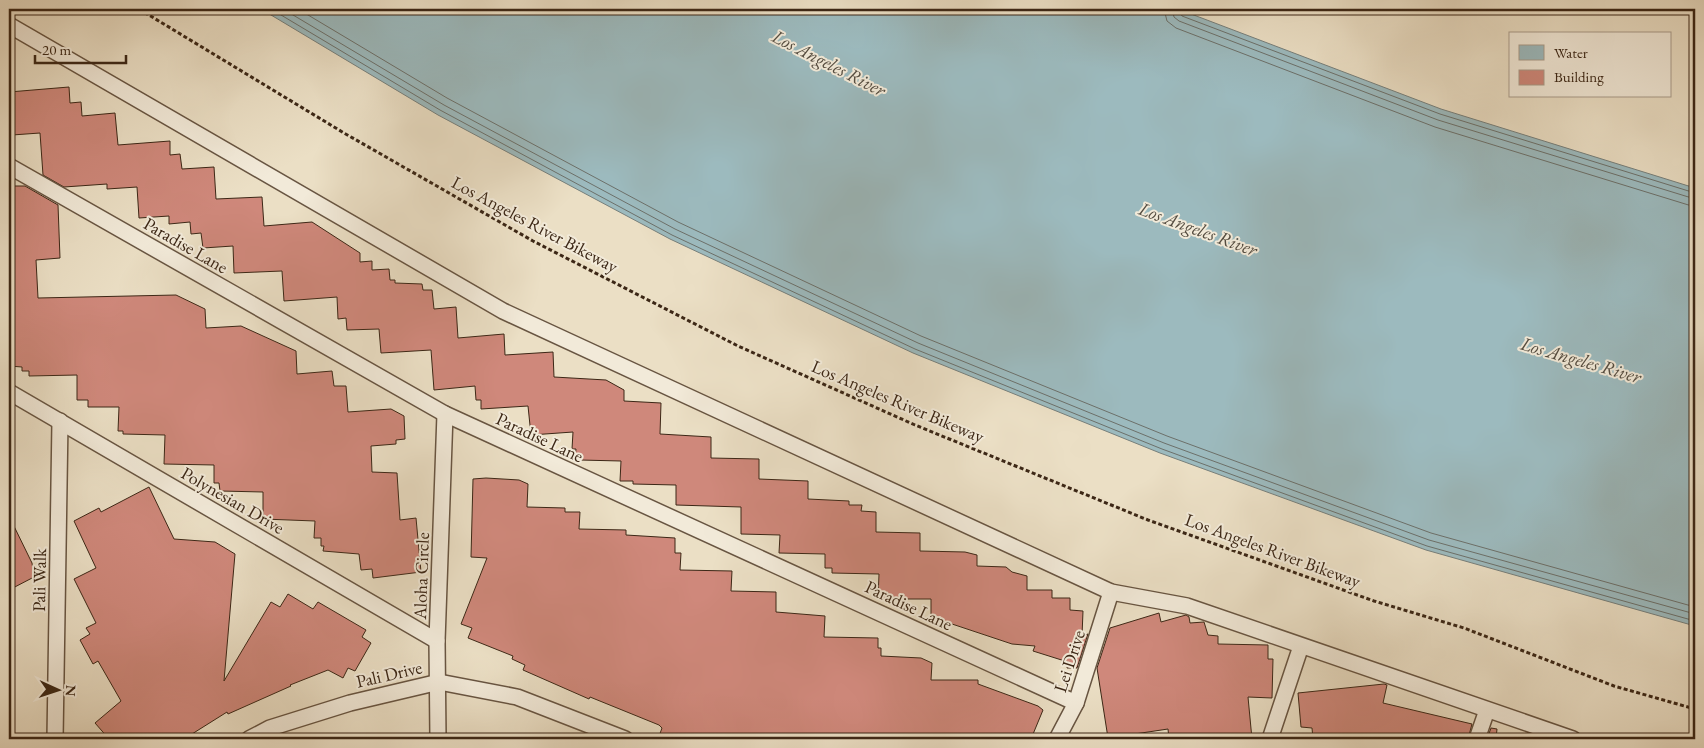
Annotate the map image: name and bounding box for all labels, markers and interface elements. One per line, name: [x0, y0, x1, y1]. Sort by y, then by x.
water label: Los Angeles River: [767, 23, 891, 103]
scale bar: [35, 32, 126, 64]
legend: [1509, 32, 1672, 98]
text: 20 m: [42, 40, 71, 59]
text: Water: [1554, 43, 1588, 62]
text: Building: [1554, 67, 1604, 86]
street label: Los Angeles River Bikeway: [448, 170, 622, 278]
water label: Los Angeles River: [1134, 196, 1261, 262]
street label: Paradise Lane: [140, 212, 232, 278]
water label: Los Angeles River: [1517, 331, 1645, 389]
street label: Los Angeles River Bikeway: [808, 354, 988, 448]
street label: Paradise Lane: [493, 407, 587, 467]
street label: Polynesian Drive: [177, 461, 289, 539]
street label: Los Angeles River Bikeway: [1182, 508, 1364, 592]
street label: Aloha Circle: [408, 532, 434, 621]
street label: Pali Walk: [27, 548, 51, 612]
street label: Paradise Lane: [862, 575, 956, 635]
street label: Lei Drive: [1048, 627, 1090, 695]
street label: Pali Drive: [354, 655, 424, 693]
north arrow: [32, 666, 82, 716]
text: N: [62, 685, 80, 697]

